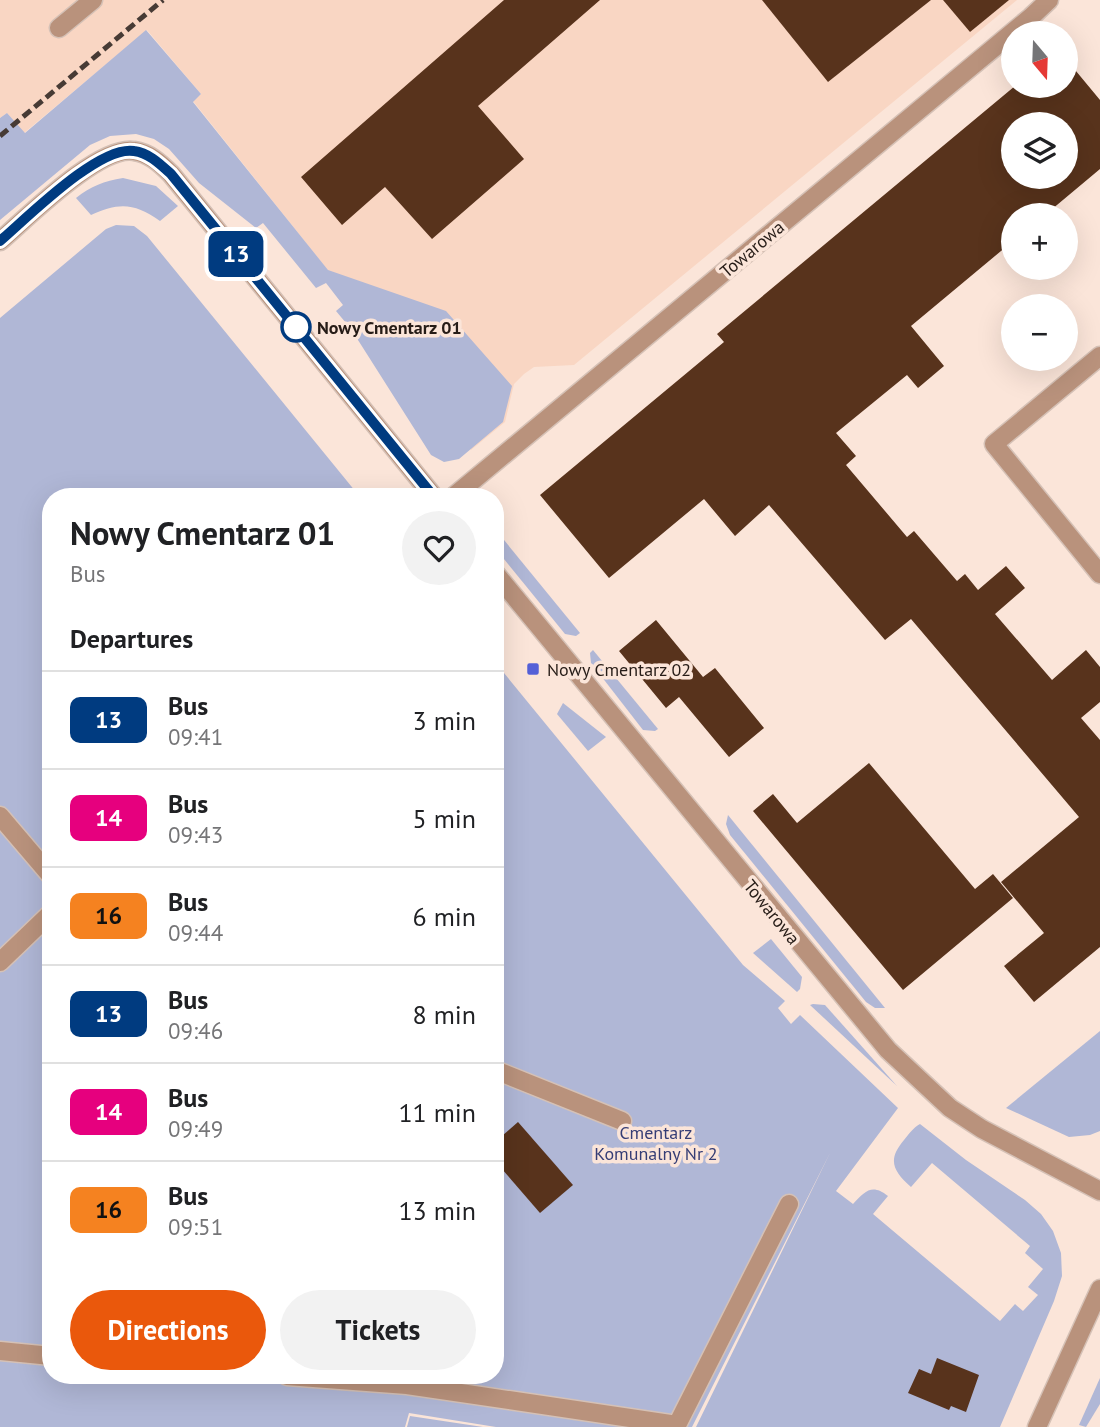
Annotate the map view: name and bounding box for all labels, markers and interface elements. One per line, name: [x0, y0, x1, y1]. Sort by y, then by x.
north arrow: [1001, 21, 1078, 98]
map controls: [1001, 21, 1078, 371]
button: layers: [1001, 112, 1078, 189]
button: +: [1001, 203, 1078, 280]
street label: Towarowa: [715, 215, 789, 283]
line badge: 13: [204, 231, 268, 277]
text: 13: [222, 238, 250, 269]
button: −: [1001, 294, 1078, 371]
marker: Nowy Cmentarz 01: [281, 312, 311, 342]
place label: Nowy Cmentarz 01: [317, 316, 462, 339]
text: Nowy Cmentarz 01: [70, 511, 335, 554]
button: heart: [402, 511, 476, 585]
text: Bus: [70, 559, 106, 588]
text: Departures: [70, 622, 193, 655]
place label: Nowy Cmentarz 02: [547, 658, 691, 681]
marker: Nowy Cmentarz 02: [525, 661, 541, 677]
text: Bus: [168, 689, 208, 722]
text: 13: [95, 704, 122, 735]
text: 3 min: [413, 704, 476, 737]
text: 09:41: [168, 722, 223, 751]
text: Bus: [168, 787, 208, 820]
text: 14: [95, 802, 122, 833]
text: 5 min: [413, 802, 476, 835]
text: 09:43: [168, 820, 223, 849]
street label: Towarowa: [739, 875, 805, 949]
text: Bus: [168, 885, 208, 918]
text: 16: [95, 900, 122, 931]
text: 6 min: [413, 900, 476, 933]
text: 09:44: [168, 918, 223, 947]
text: Bus: [168, 983, 208, 1016]
text: 13: [95, 998, 122, 1029]
text: 8 min: [413, 998, 476, 1031]
text: 09:46: [168, 1016, 223, 1045]
text: Bus: [168, 1081, 208, 1114]
text: 14: [95, 1096, 122, 1127]
text: 11 min: [398, 1096, 476, 1129]
text: 09:49: [168, 1114, 223, 1143]
park label: Cmentarz Komunalny Nr 2: [594, 1121, 718, 1165]
text: Bus: [168, 1179, 208, 1212]
text: 16: [95, 1194, 122, 1225]
text: 13 min: [398, 1194, 476, 1227]
text: 09:51: [168, 1212, 223, 1241]
button: Directions: [70, 1290, 266, 1370]
button: Tickets: [280, 1290, 476, 1370]

